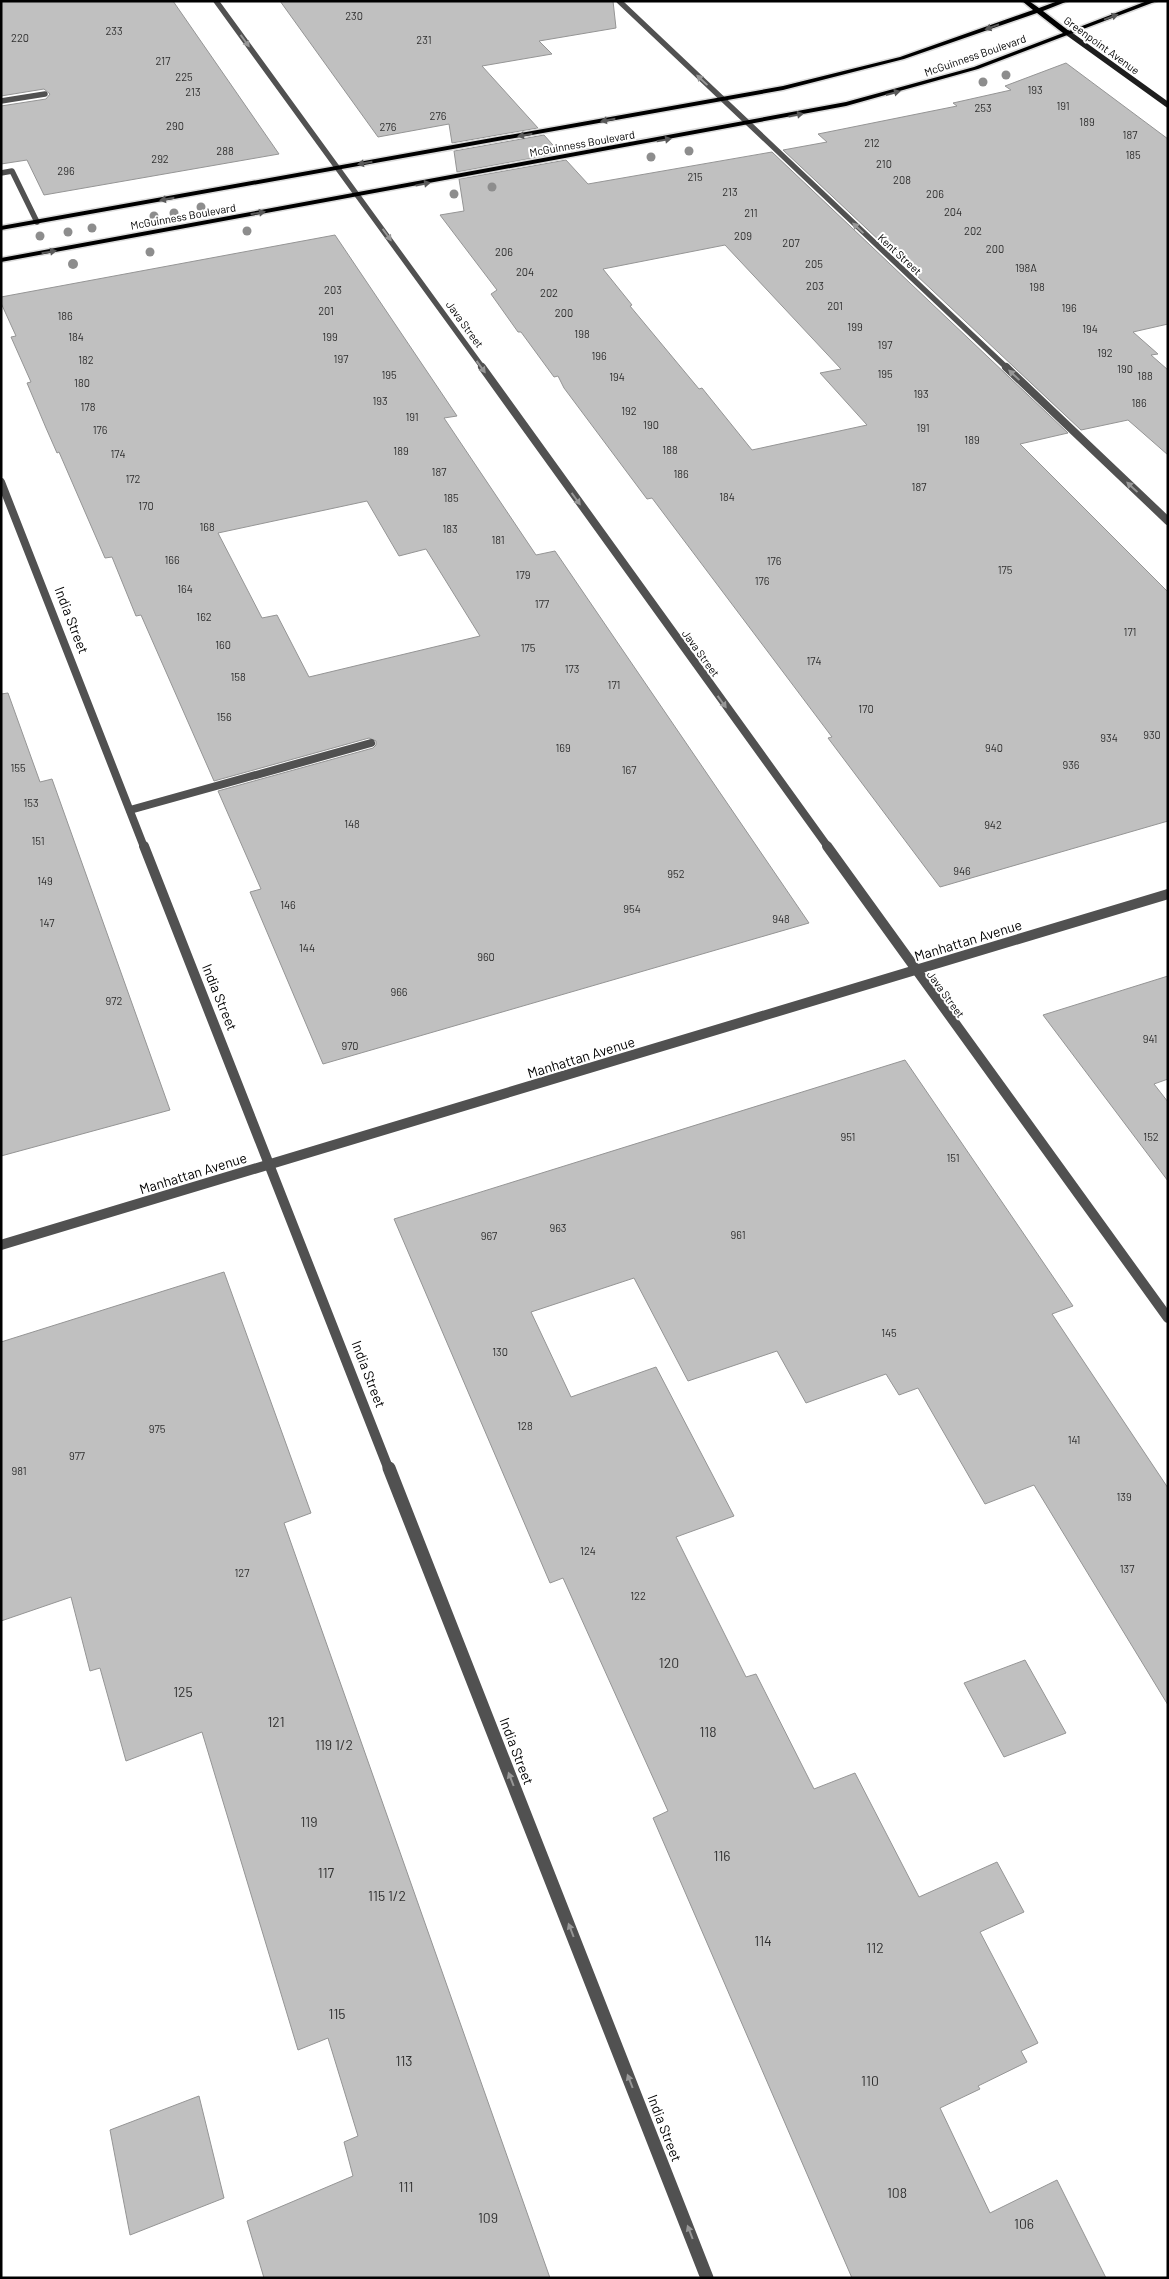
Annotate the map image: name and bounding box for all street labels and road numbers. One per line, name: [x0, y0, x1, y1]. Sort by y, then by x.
street label: Greenpoint Avenue: [1062, 13, 1142, 77]
street label: McGuinness Boulevard: [922, 31, 1028, 79]
street label: McGuinness Boulevard: [528, 127, 636, 159]
street label: McGuinness Boulevard: [129, 200, 237, 232]
street label: Kent Street: [876, 231, 924, 277]
street label: Java Street: [444, 298, 486, 350]
street label: India Street: [51, 584, 93, 656]
street label: Java Street: [680, 627, 722, 679]
street label: Manhattan Avenue: [912, 916, 1024, 964]
street label: India Street: [199, 961, 241, 1033]
street label: Java Street: [925, 968, 967, 1020]
street label: Manhattan Avenue: [525, 1033, 637, 1081]
street label: Manhattan Avenue: [137, 1149, 249, 1197]
street label: India Street: [348, 1338, 390, 1410]
street label: India Street: [496, 1715, 538, 1787]
street label: India Street: [644, 2092, 686, 2164]

